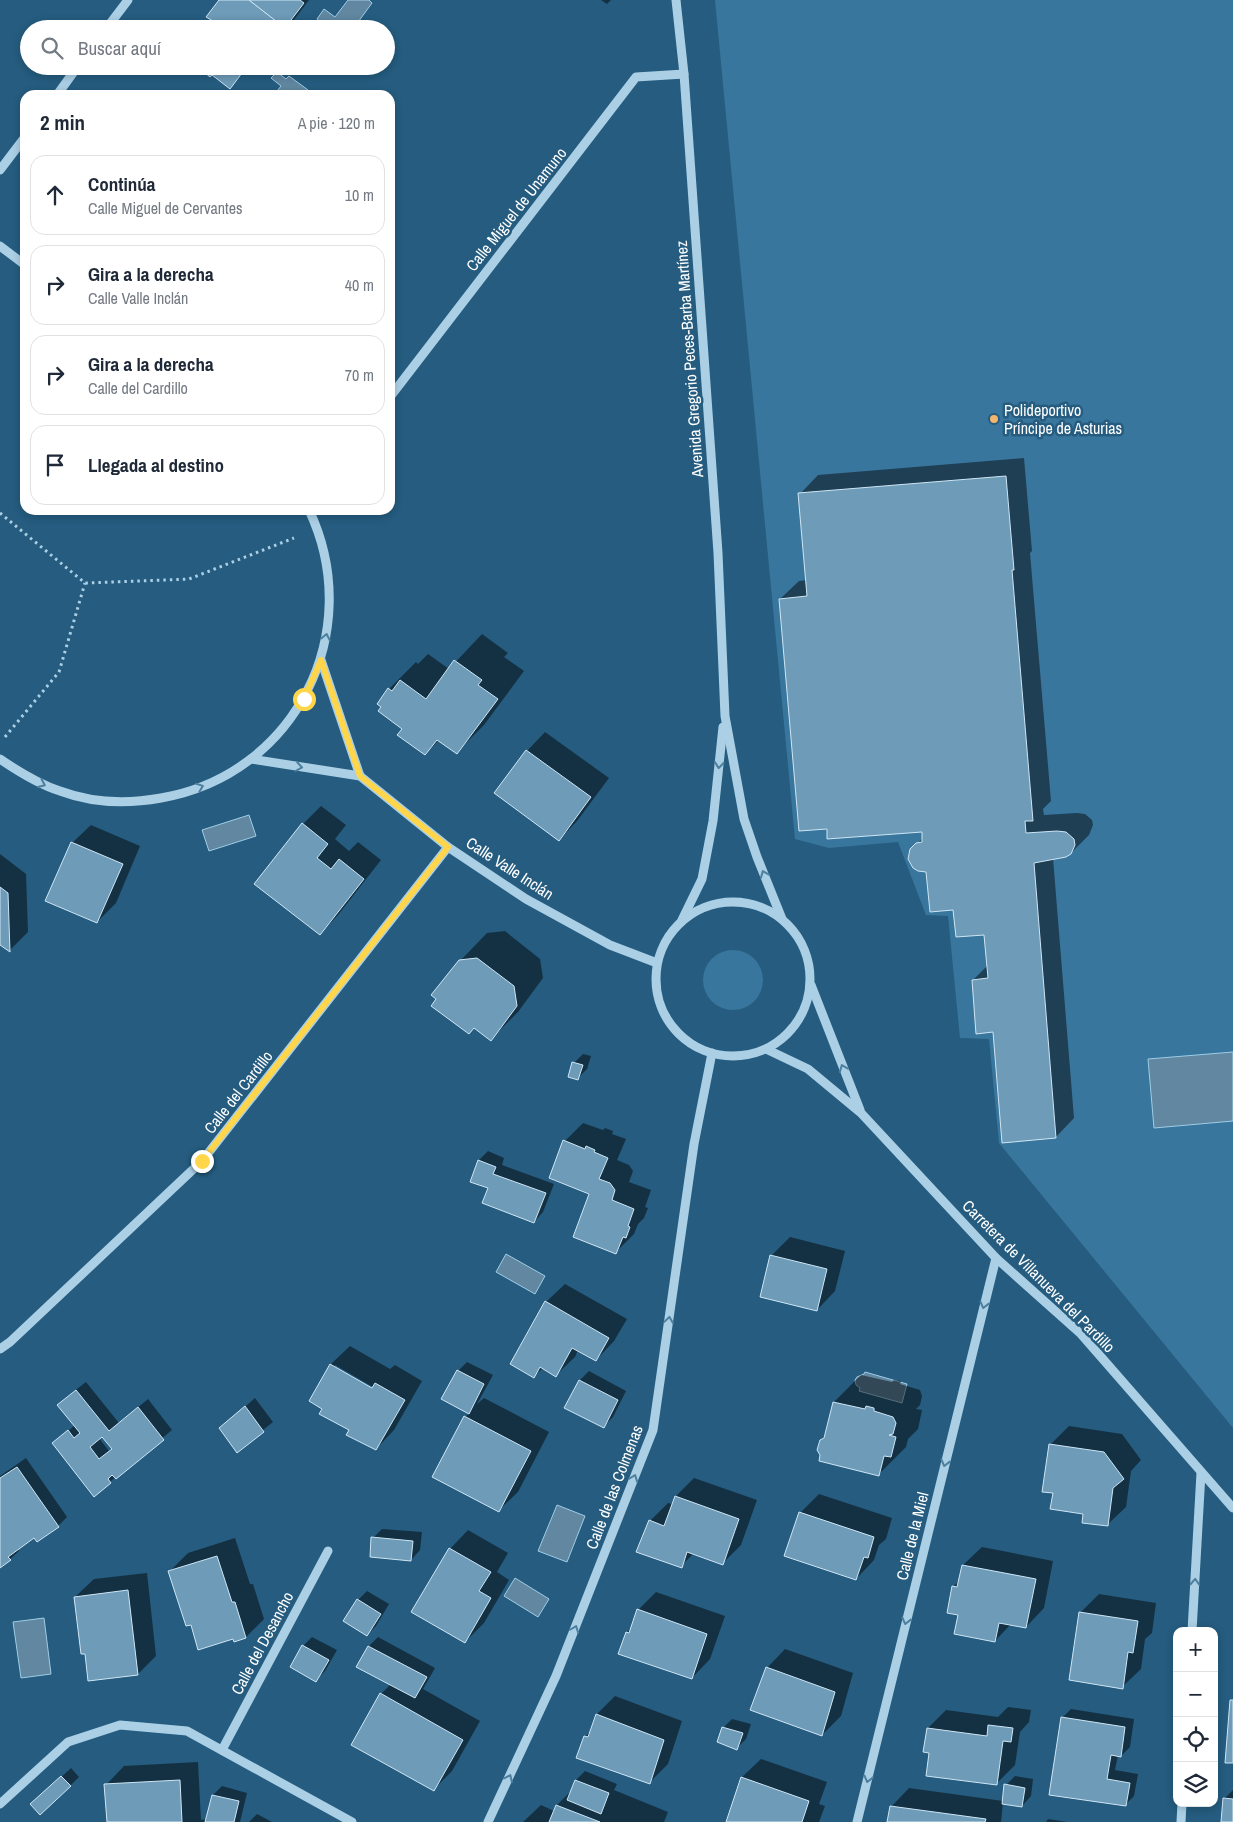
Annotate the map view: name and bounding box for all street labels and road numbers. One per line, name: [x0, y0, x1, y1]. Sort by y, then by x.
street label: Calle Miguel de Unamuno: [461, 142, 571, 276]
street label: Avenida Gregorio Peces-Barba Martínez: [670, 239, 708, 479]
street label: Calle Valle Inclán: [462, 831, 558, 905]
street label: Calle del Cardillo: [199, 1046, 277, 1138]
street label: Carretera de Villanueva del Pardillo: [958, 1195, 1120, 1357]
street label: Calle de las Colmenas: [580, 1422, 648, 1552]
street label: Calle de la Miel: [890, 1489, 934, 1583]
street label: Calle del Desancho: [226, 1588, 298, 1698]

